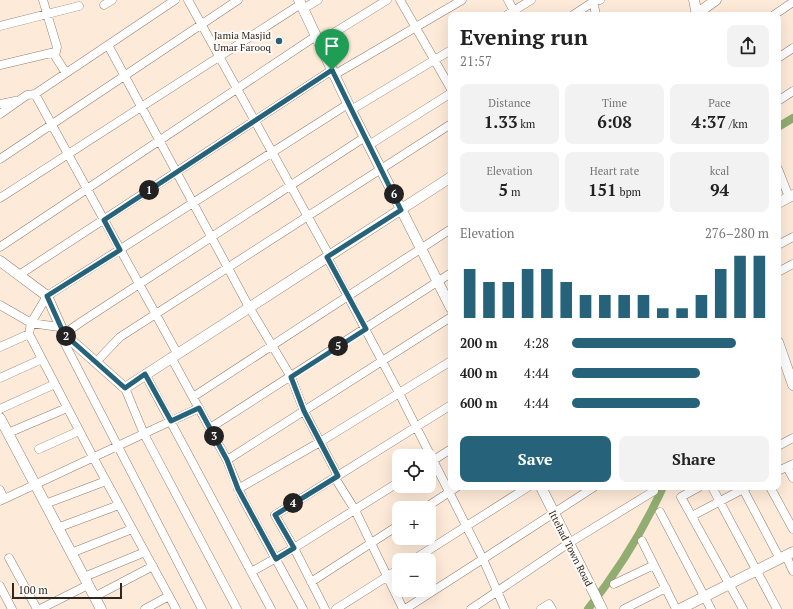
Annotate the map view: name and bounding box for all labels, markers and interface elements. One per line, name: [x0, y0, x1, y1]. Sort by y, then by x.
text: Evening run: [460, 22, 588, 51]
button: share: [727, 25, 769, 67]
place label: Jamia Masjid Umar Farooq: [213, 29, 272, 54]
pin: [315, 29, 349, 70]
icon: arrive: [321, 35, 343, 57]
marker: Jamia Masjid Umar Farooq: [274, 36, 284, 46]
text: 21:57: [460, 52, 492, 70]
text: Distance: [488, 96, 531, 110]
text: Time: [602, 96, 627, 110]
text: Pace: [708, 96, 731, 110]
text: 1.33: [484, 110, 518, 133]
text: 6:08: [597, 110, 632, 133]
text: 4:37: [691, 110, 726, 133]
text: km: [518, 117, 535, 131]
text: /km: [726, 117, 748, 131]
text: Elevation: [486, 164, 533, 178]
text: Heart rate: [590, 164, 639, 178]
text: kcal: [710, 164, 729, 178]
text: 5: [499, 178, 508, 201]
text: 151: [588, 178, 617, 201]
text: 94: [710, 178, 729, 201]
pin: 1: [139, 180, 159, 200]
text: 1: [146, 183, 152, 197]
pin: 6: [384, 184, 404, 204]
text: m: [508, 185, 520, 199]
text: bpm: [617, 185, 641, 199]
text: 6: [391, 187, 397, 201]
text: Elevation: [460, 224, 515, 242]
text: 276–280 m: [705, 224, 769, 242]
pin: 2: [56, 326, 76, 346]
text: 2: [63, 329, 69, 343]
text: 200 m: [460, 334, 498, 352]
text: 4:28: [524, 334, 549, 352]
pin: 5: [328, 336, 348, 356]
text: 5: [335, 339, 341, 353]
text: 400 m: [460, 364, 498, 382]
text: 4:44: [524, 364, 549, 382]
text: 600 m: [460, 394, 498, 412]
text: 4:44: [524, 394, 549, 412]
pin: 3: [204, 426, 224, 446]
text: 3: [211, 429, 217, 443]
button: Save: [460, 436, 611, 482]
button: Share: [619, 436, 769, 482]
map controls: [392, 449, 436, 597]
button: locate: [392, 449, 436, 493]
pin: 4: [283, 493, 303, 513]
text: 4: [290, 496, 296, 510]
button: +: [392, 501, 436, 545]
street label: Ittehad Town Road: [546, 508, 596, 589]
button: −: [392, 553, 436, 597]
scale bar: [12, 581, 122, 600]
text: 100 m: [18, 583, 48, 597]

